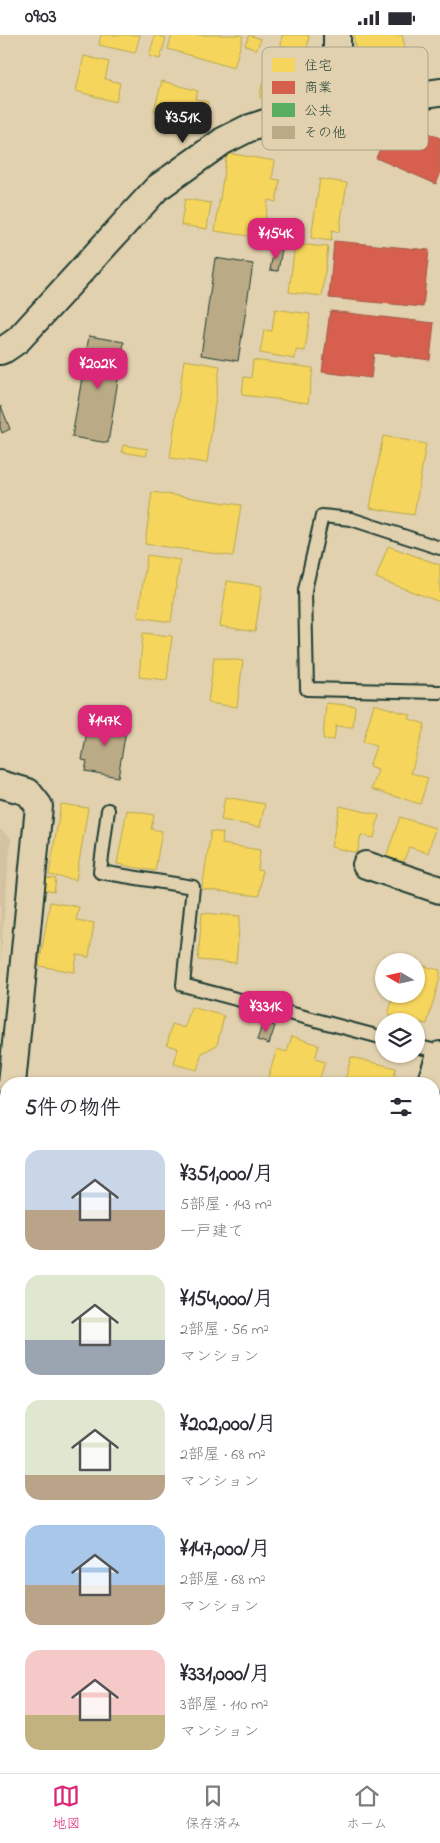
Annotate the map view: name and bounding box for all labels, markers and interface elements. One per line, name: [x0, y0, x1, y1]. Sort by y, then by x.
text: 09:03: [25, 4, 57, 31]
legend: [262, 47, 428, 150]
text: 住宅: [304, 56, 332, 77]
text: 商業: [304, 78, 332, 99]
pin: ¥351K: [148, 101, 218, 144]
text: 公共: [304, 101, 332, 122]
text: ¥351K: [166, 106, 200, 130]
text: その他: [304, 123, 346, 144]
pin: ¥154K: [241, 217, 311, 260]
text: ¥154K: [259, 222, 293, 246]
pin: ¥202K: [63, 347, 133, 390]
text: ¥202K: [80, 352, 116, 376]
pin: ¥147K: [70, 705, 140, 747]
text: ¥147K: [89, 709, 121, 733]
north arrow: [375, 953, 425, 1003]
map controls: [375, 953, 425, 1063]
pin: ¥331K: [231, 991, 301, 1033]
text: ¥331K: [250, 995, 282, 1019]
button: layers: [375, 1013, 425, 1063]
icon: filters: [387, 1093, 415, 1121]
text: 5件の物件: [25, 1094, 121, 1124]
text: ¥351,000/月: [180, 1160, 274, 1190]
icon: home: [65, 1170, 125, 1230]
text: 5部屋 · 143 m²: [180, 1193, 272, 1217]
text: 一戸建て: [180, 1220, 244, 1244]
text: ¥154,000/月: [180, 1285, 274, 1315]
icon: home: [65, 1295, 125, 1355]
text: 2部屋 · 56 m²: [180, 1318, 269, 1342]
text: マンション: [180, 1345, 259, 1369]
text: ¥202,000/月: [180, 1410, 276, 1440]
icon: home: [65, 1420, 125, 1480]
text: 2部屋 · 68 m²: [180, 1443, 266, 1467]
text: マンション: [180, 1470, 259, 1494]
text: ¥147,000/月: [180, 1535, 271, 1565]
icon: home: [65, 1545, 125, 1605]
text: 2部屋 · 68 m²: [180, 1568, 266, 1592]
text: マンション: [180, 1595, 259, 1619]
text: ¥331,000/月: [180, 1660, 271, 1690]
icon: home: [65, 1670, 125, 1730]
text: 3部屋 · 110 m²: [180, 1693, 268, 1717]
text: マンション: [180, 1720, 259, 1744]
tab: 地図: [52, 1782, 80, 1835]
tab: 保存済み: [185, 1782, 241, 1835]
tab: ホーム: [346, 1782, 388, 1835]

